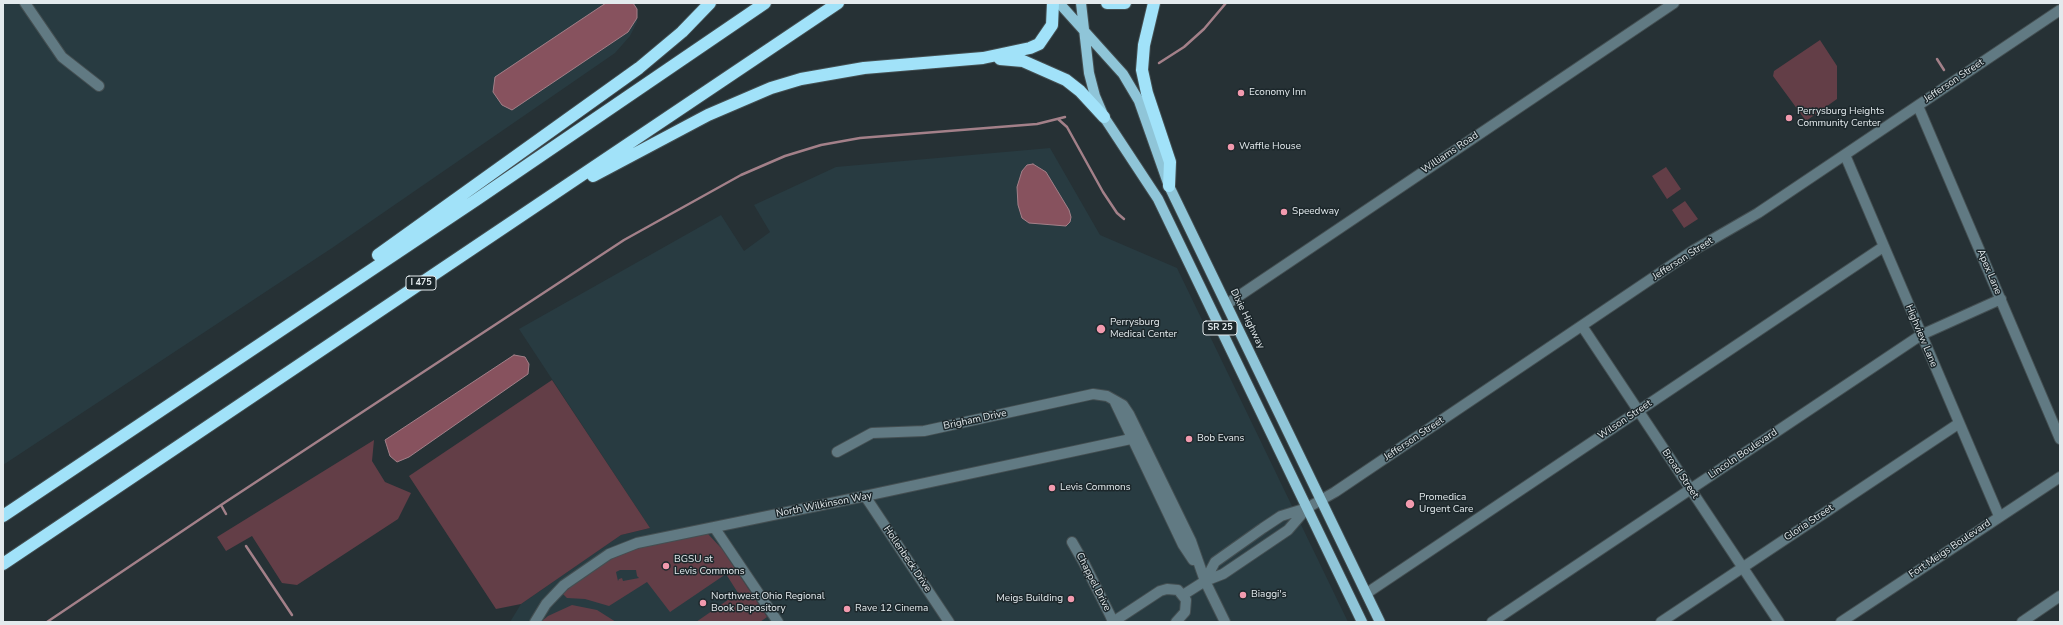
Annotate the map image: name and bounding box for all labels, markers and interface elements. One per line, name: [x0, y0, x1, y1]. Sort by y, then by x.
street label: Jefferson Street: [1922, 57, 1986, 105]
place label: Economy Inn: [1249, 87, 1306, 99]
marker: Economy Inn: [1236, 88, 1246, 98]
place label: Perrysburg Heights Community Center: [1797, 106, 1884, 130]
marker: Perrysburg Heights Community Center: [1784, 113, 1794, 123]
street label: Williams Road: [1419, 130, 1481, 176]
place label: Waffle House: [1239, 141, 1301, 153]
marker: Waffle House: [1226, 142, 1236, 152]
place label: Speedway: [1292, 206, 1339, 218]
marker: Speedway: [1279, 207, 1289, 217]
street label: Jefferson Street: [1651, 235, 1715, 283]
street label: Apex Lane: [1974, 248, 2004, 296]
road number: I 475: [406, 276, 436, 290]
street label: Dixie Highway: [1227, 287, 1267, 351]
street label: Highview Lane: [1902, 303, 1940, 369]
place label: Perrysburg Medical Center: [1110, 317, 1177, 340]
road number: SR 25: [1203, 321, 1237, 335]
marker: Perrysburg Medical Center: [1095, 323, 1107, 335]
street label: Wilson Street: [1596, 398, 1654, 442]
street label: Brigham Drive: [942, 407, 1008, 433]
street label: Jefferson Street: [1382, 415, 1446, 463]
street label: Lincoln Boulevard: [1706, 427, 1780, 481]
place label: Bob Evans: [1197, 433, 1244, 445]
marker: Bob Evans: [1184, 434, 1194, 444]
street label: Broad Street: [1659, 447, 1701, 501]
place label: Levis Commons: [1060, 482, 1131, 494]
marker: Levis Commons: [1047, 483, 1057, 493]
street label: North Wilkinson Way: [775, 490, 873, 520]
place label: Promedica Urgent Care: [1419, 492, 1473, 516]
marker: Promedica Urgent Care: [1404, 498, 1416, 510]
street label: Gloria Street: [1782, 502, 1836, 544]
street label: Fort Meigs Boulevard: [1907, 517, 1993, 581]
street label: Hollenbeck Drive: [880, 524, 934, 594]
street label: Chappel Drive: [1073, 551, 1113, 613]
place label: BGSU at Levis Commons: [674, 554, 745, 578]
marker: BGSU at Levis Commons: [661, 561, 671, 571]
place label: Biaggi's: [1251, 589, 1286, 601]
marker: Biaggi's: [1238, 590, 1248, 600]
place label: Northwest Ohio Regional Book Depository: [711, 591, 825, 614]
place label: Meigs Building: [996, 593, 1063, 605]
marker: Meigs Building: [1066, 594, 1076, 604]
marker: Northwest Ohio Regional Book Depository: [698, 598, 708, 608]
place label: Rave 12 Cinema: [855, 603, 928, 615]
marker: Rave 12 Cinema: [842, 604, 852, 614]

